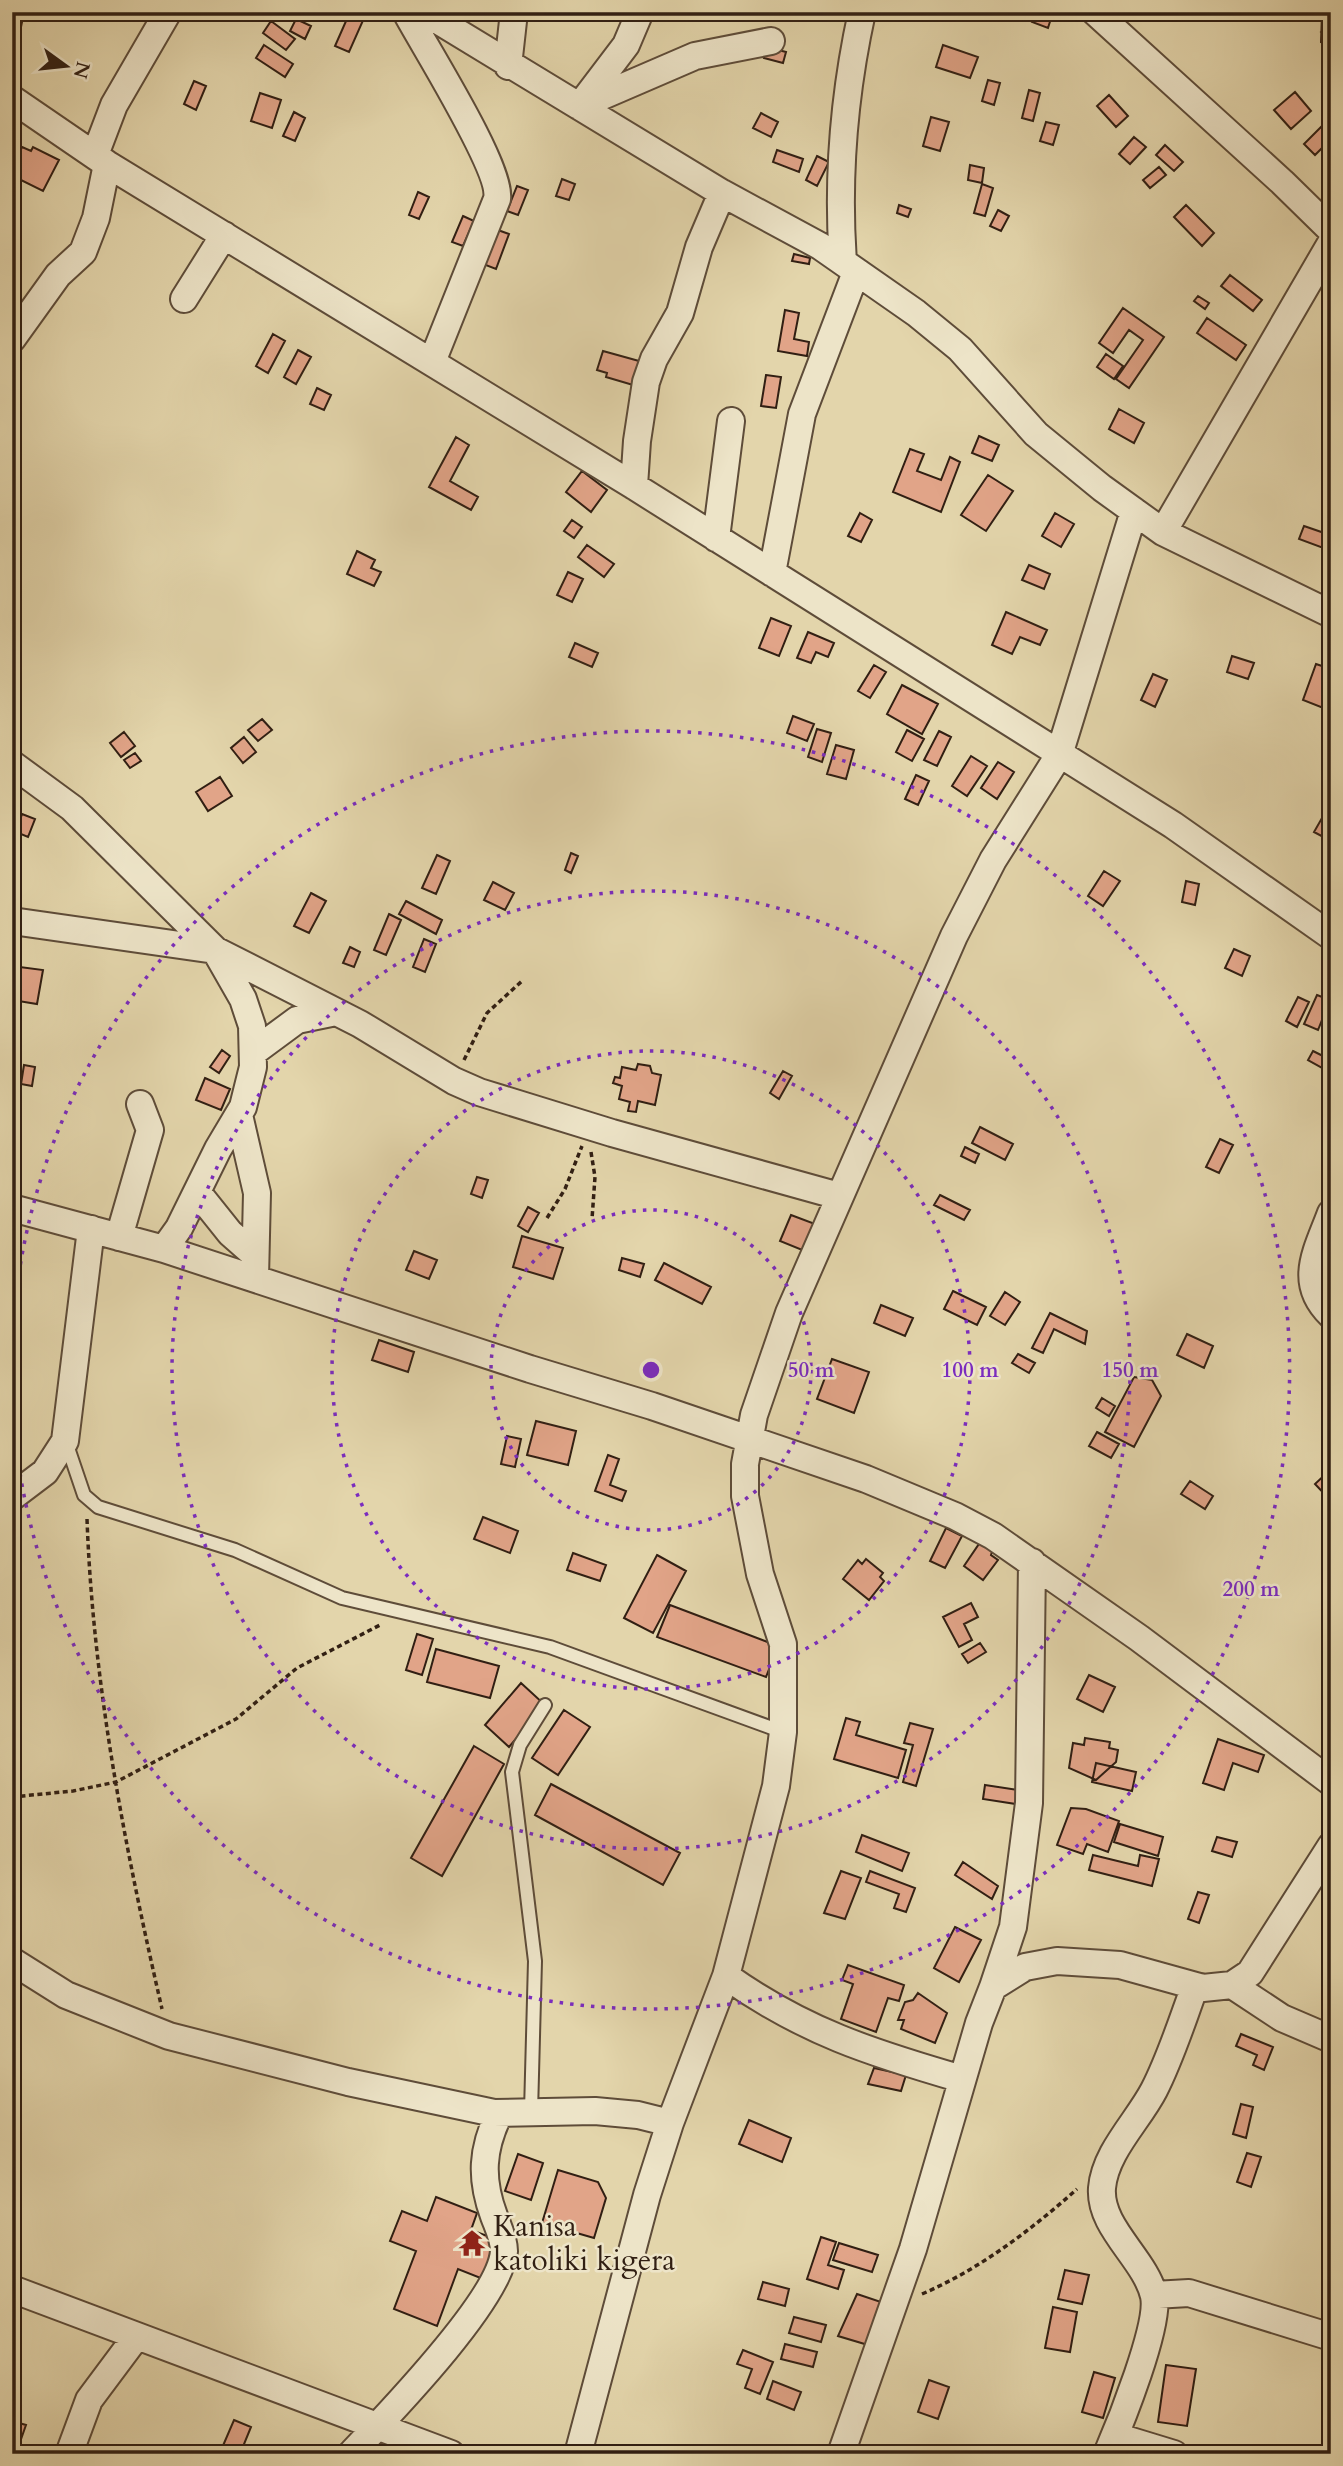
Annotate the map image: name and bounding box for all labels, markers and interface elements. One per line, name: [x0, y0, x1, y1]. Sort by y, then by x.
north arrow: [32, 32, 102, 102]
text: N: [67, 59, 96, 82]
text: 50 m: [788, 1356, 835, 1385]
text: 100 m: [941, 1356, 999, 1385]
text: 150 m: [1101, 1356, 1159, 1385]
centre of rings: [639, 1358, 663, 1382]
text: 200 m: [1222, 1575, 1280, 1604]
place label: Kanisa katoliki kigera: [493, 2206, 675, 2281]
temple icon: Kanisa katoliki kigera: [457, 2228, 487, 2258]

